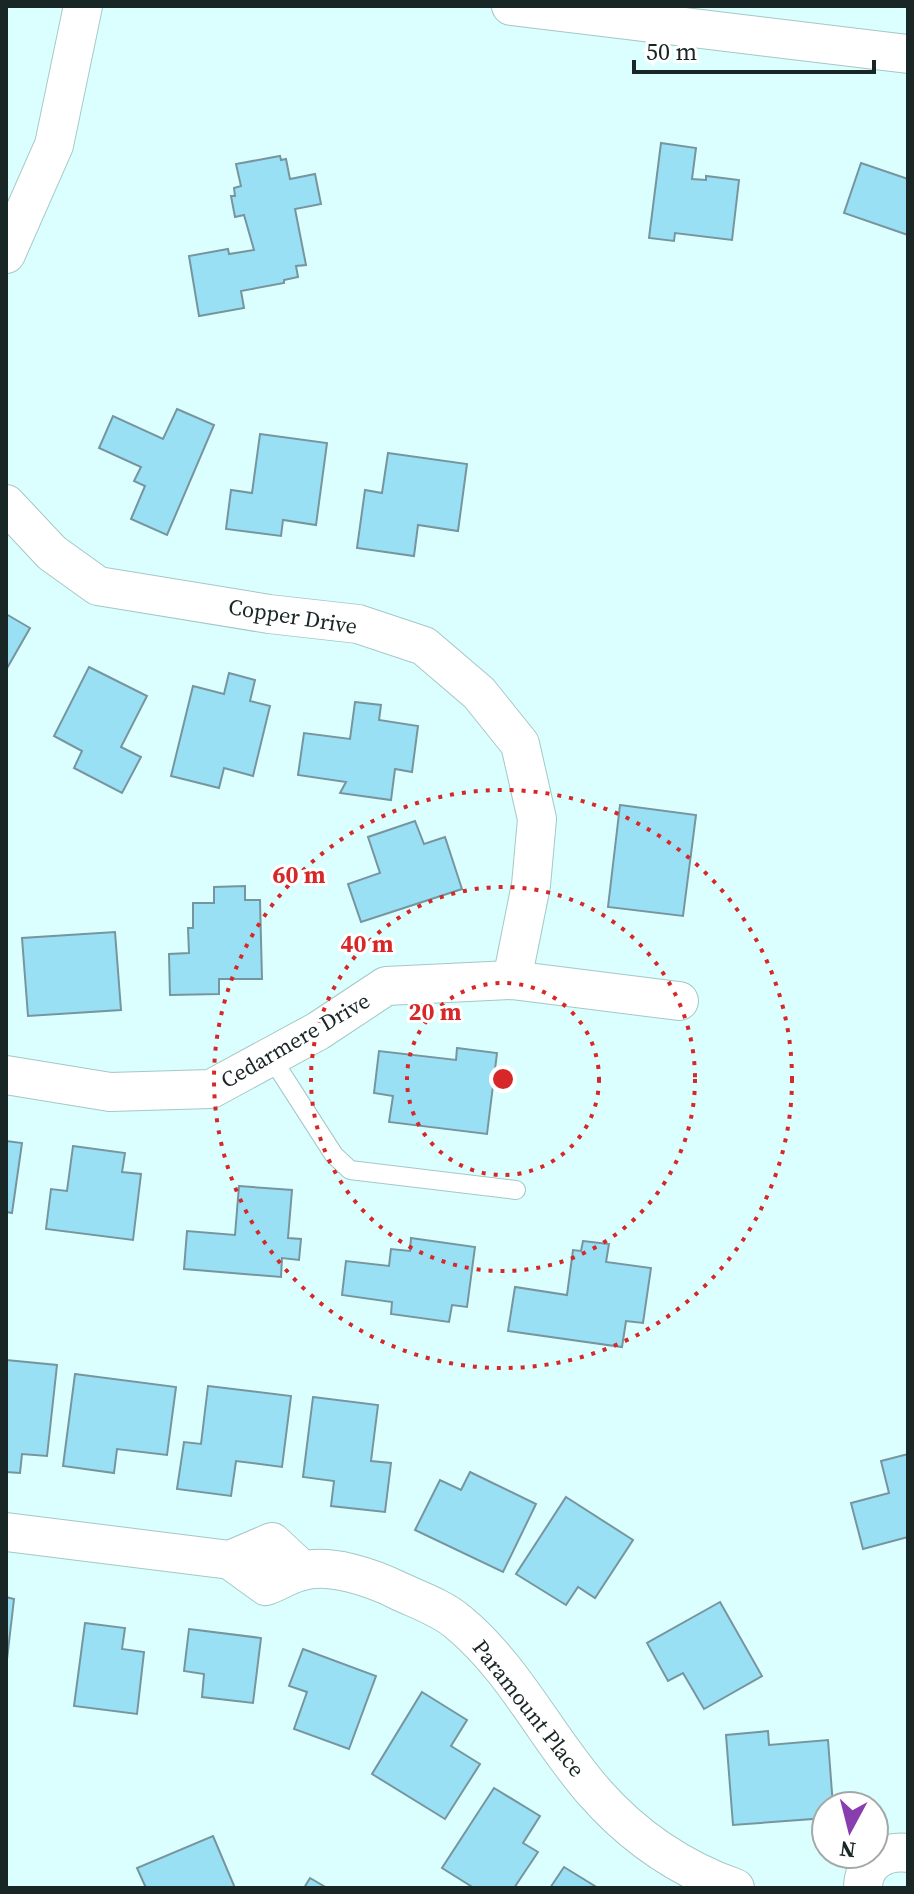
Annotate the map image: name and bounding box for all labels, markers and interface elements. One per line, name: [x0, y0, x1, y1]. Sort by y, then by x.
scale bar: [634, 24, 874, 74]
text: 50 m: [646, 35, 697, 68]
street label: Copper Drive: [227, 591, 359, 641]
text: 60 m: [273, 858, 326, 891]
text: 40 m: [341, 927, 394, 960]
street label: Cedarmere Drive: [215, 985, 375, 1095]
text: 20 m: [409, 995, 462, 1028]
centre of rings: [489, 1065, 517, 1093]
street label: Paramount Place: [466, 1633, 592, 1783]
north arrow: [810, 1790, 890, 1870]
text: N: [838, 1834, 857, 1866]

